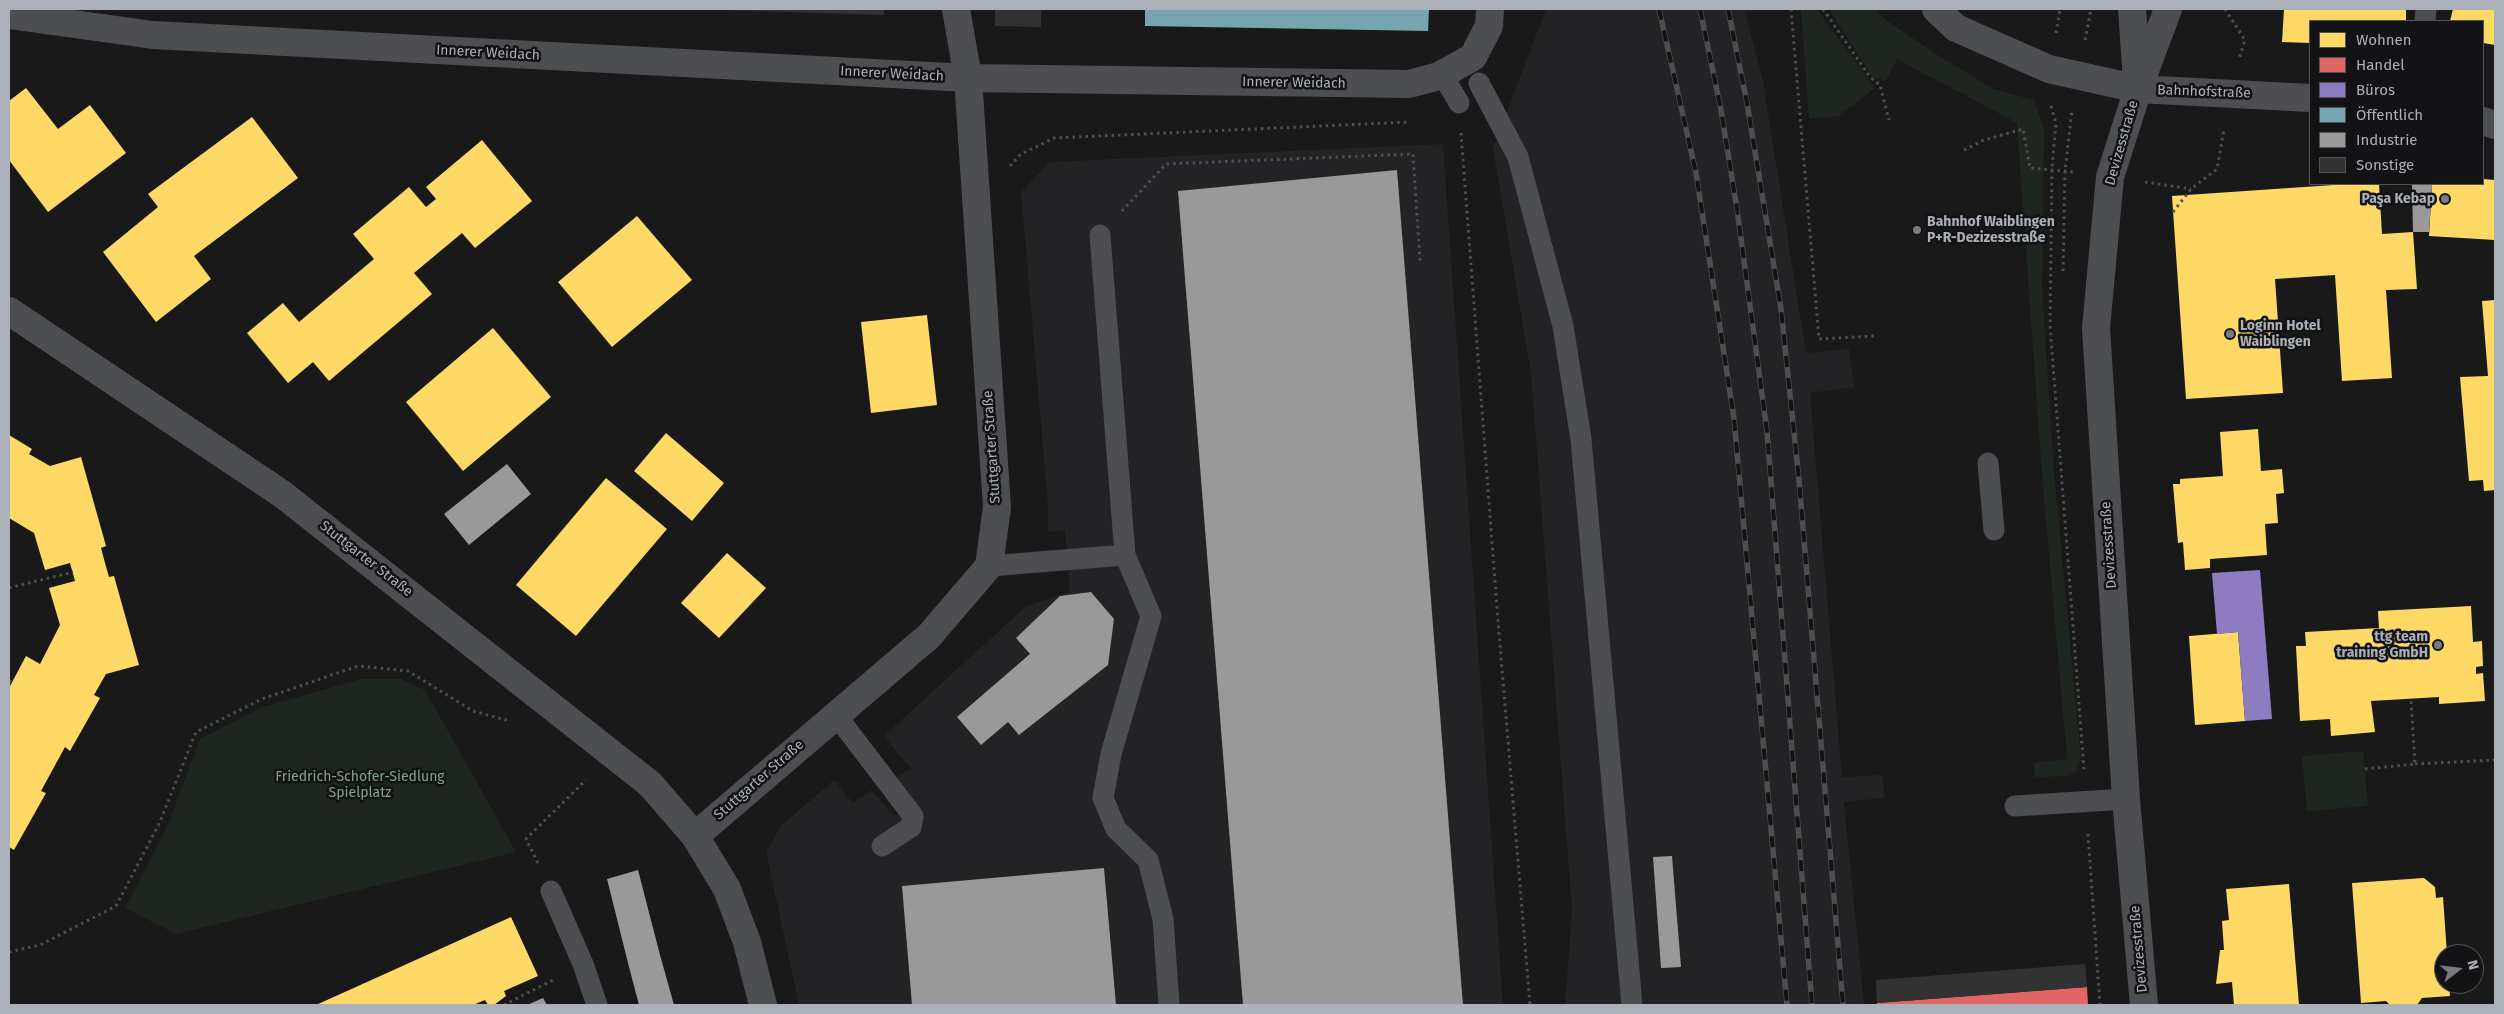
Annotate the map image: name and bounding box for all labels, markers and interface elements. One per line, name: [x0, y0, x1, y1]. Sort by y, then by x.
legend: [2309, 20, 2484, 185]
text: Wohnen: [2356, 31, 2412, 49]
street label: Innerer Weidach: [436, 42, 540, 64]
text: Handel: [2356, 56, 2405, 74]
street label: Innerer Weidach: [840, 63, 944, 85]
street label: Innerer Weidach: [1242, 74, 1346, 92]
text: Büros: [2356, 81, 2395, 99]
street label: Bahnhofstraße: [2157, 82, 2251, 102]
street label: Devizesstraße: [2102, 99, 2142, 187]
text: Öffentlich: [2356, 106, 2423, 124]
text: Industrie: [2356, 131, 2418, 149]
text: Sonstige: [2356, 156, 2414, 174]
place label: Paşa Kebap: [2362, 191, 2435, 207]
marker: Paşa Kebap: [2439, 193, 2451, 205]
place label: Bahnhof Waiblingen P+R-Dezizesstraße: [1927, 214, 2055, 246]
marker: Bahnhof Waiblingen P+R-Dezizesstraße: [1911, 224, 1923, 236]
place label: Loginn Hotel Waiblingen: [2240, 318, 2321, 351]
marker: Loginn Hotel Waiblingen: [2224, 328, 2236, 340]
street label: Stuttgarter Straße: [980, 390, 1004, 504]
street label: Devizesstraße: [2098, 501, 2120, 589]
street label: Stuttgarter Straße: [316, 517, 416, 601]
place label: ttg team training GmbH: [2336, 629, 2428, 662]
marker: ttg team training GmbH: [2432, 639, 2444, 651]
street label: Stuttgarter Straße: [711, 736, 807, 824]
park label: Friedrich-Schofer-Siedlung Spielplatz: [275, 769, 445, 802]
street label: Devizesstraße: [2127, 905, 2151, 993]
north arrow: [2434, 944, 2484, 994]
text: N: [2463, 958, 2482, 972]

